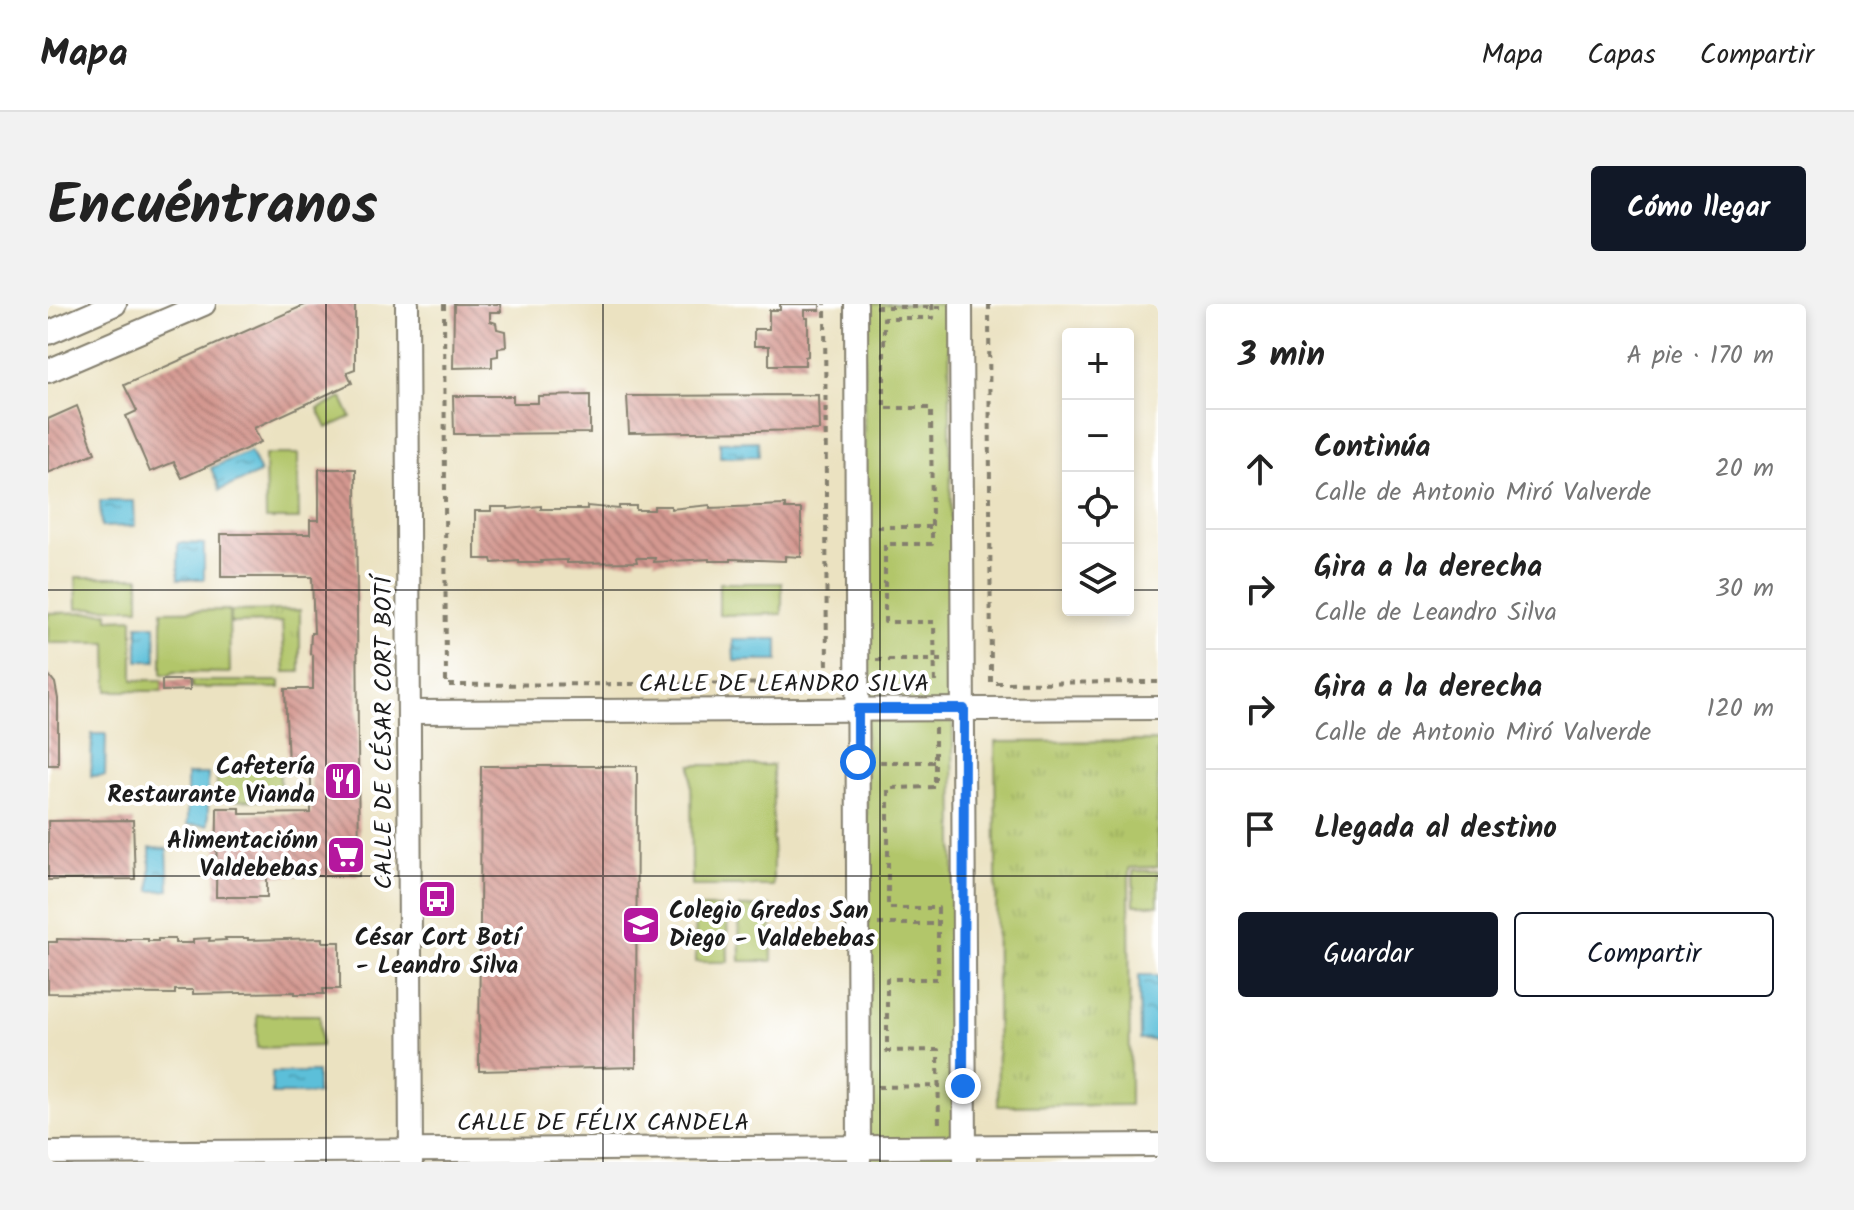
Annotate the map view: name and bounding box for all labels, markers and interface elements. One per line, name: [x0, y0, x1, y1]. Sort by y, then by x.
text: Mapa: [40, 25, 128, 85]
text: Mapa: [1482, 33, 1543, 78]
text: Capas: [1587, 33, 1656, 78]
text: Compartir: [1700, 33, 1814, 78]
text: Encuéntranos: [48, 163, 378, 253]
button: Cómo llegar: [1591, 166, 1806, 251]
map controls: [1062, 328, 1134, 616]
button: +: [1062, 328, 1134, 400]
text: 3 min: [1238, 329, 1325, 383]
text: A pie · 170 m: [1626, 335, 1774, 377]
button: −: [1062, 400, 1134, 472]
text: Continúa: [1314, 424, 1430, 472]
icon: ahead: [1238, 447, 1282, 491]
text: 20 m: [1715, 448, 1774, 490]
button: locate: [1062, 472, 1134, 544]
text: Calle de Antonio Miró Valverde: [1314, 472, 1651, 514]
button: layers: [1062, 544, 1134, 616]
text: Gira a la derecha: [1314, 544, 1542, 592]
icon: right: [1238, 567, 1282, 611]
text: 30 m: [1715, 568, 1774, 610]
street label: CALLE DE CÉSAR CORT BOTÍ: [365, 573, 404, 890]
text: Calle de Leandro Silva: [1314, 592, 1557, 634]
text: Gira a la derecha: [1314, 664, 1542, 712]
street label: CALLE DE LEANDRO SILVA: [639, 665, 929, 704]
icon: right: [1238, 687, 1282, 731]
text: 120 m: [1707, 688, 1774, 730]
text: Calle de Antonio Miró Valverde: [1314, 712, 1651, 754]
route start: [840, 744, 876, 780]
place label: Cafetería Restaurante Vianda: [107, 748, 315, 815]
restaurant icon: Cafetería Restaurante Vianda: [322, 760, 364, 802]
text: Llegada al destino: [1314, 805, 1557, 853]
icon: arrive: [1238, 807, 1282, 851]
place label: Alimentaciónn Valdebebas: [167, 822, 318, 889]
supermarket icon: Alimentaciónn Valdebebas: [325, 834, 367, 876]
bus stop icon: César Cort Botí - Leandro Silva: [416, 878, 458, 920]
place label: Colegio Gredos San Diego - Valdebebas: [669, 892, 875, 959]
school or university icon: Colegio Gredos San Diego - Valdebebas: [620, 904, 662, 946]
button: Guardar: [1238, 912, 1498, 997]
button: Compartir: [1514, 912, 1774, 997]
place label: César Cort Botí - Leandro Silva: [355, 919, 523, 986]
route end: [945, 1068, 981, 1104]
street label: CALLE DE FÉLIX CANDELA: [457, 1104, 749, 1143]

